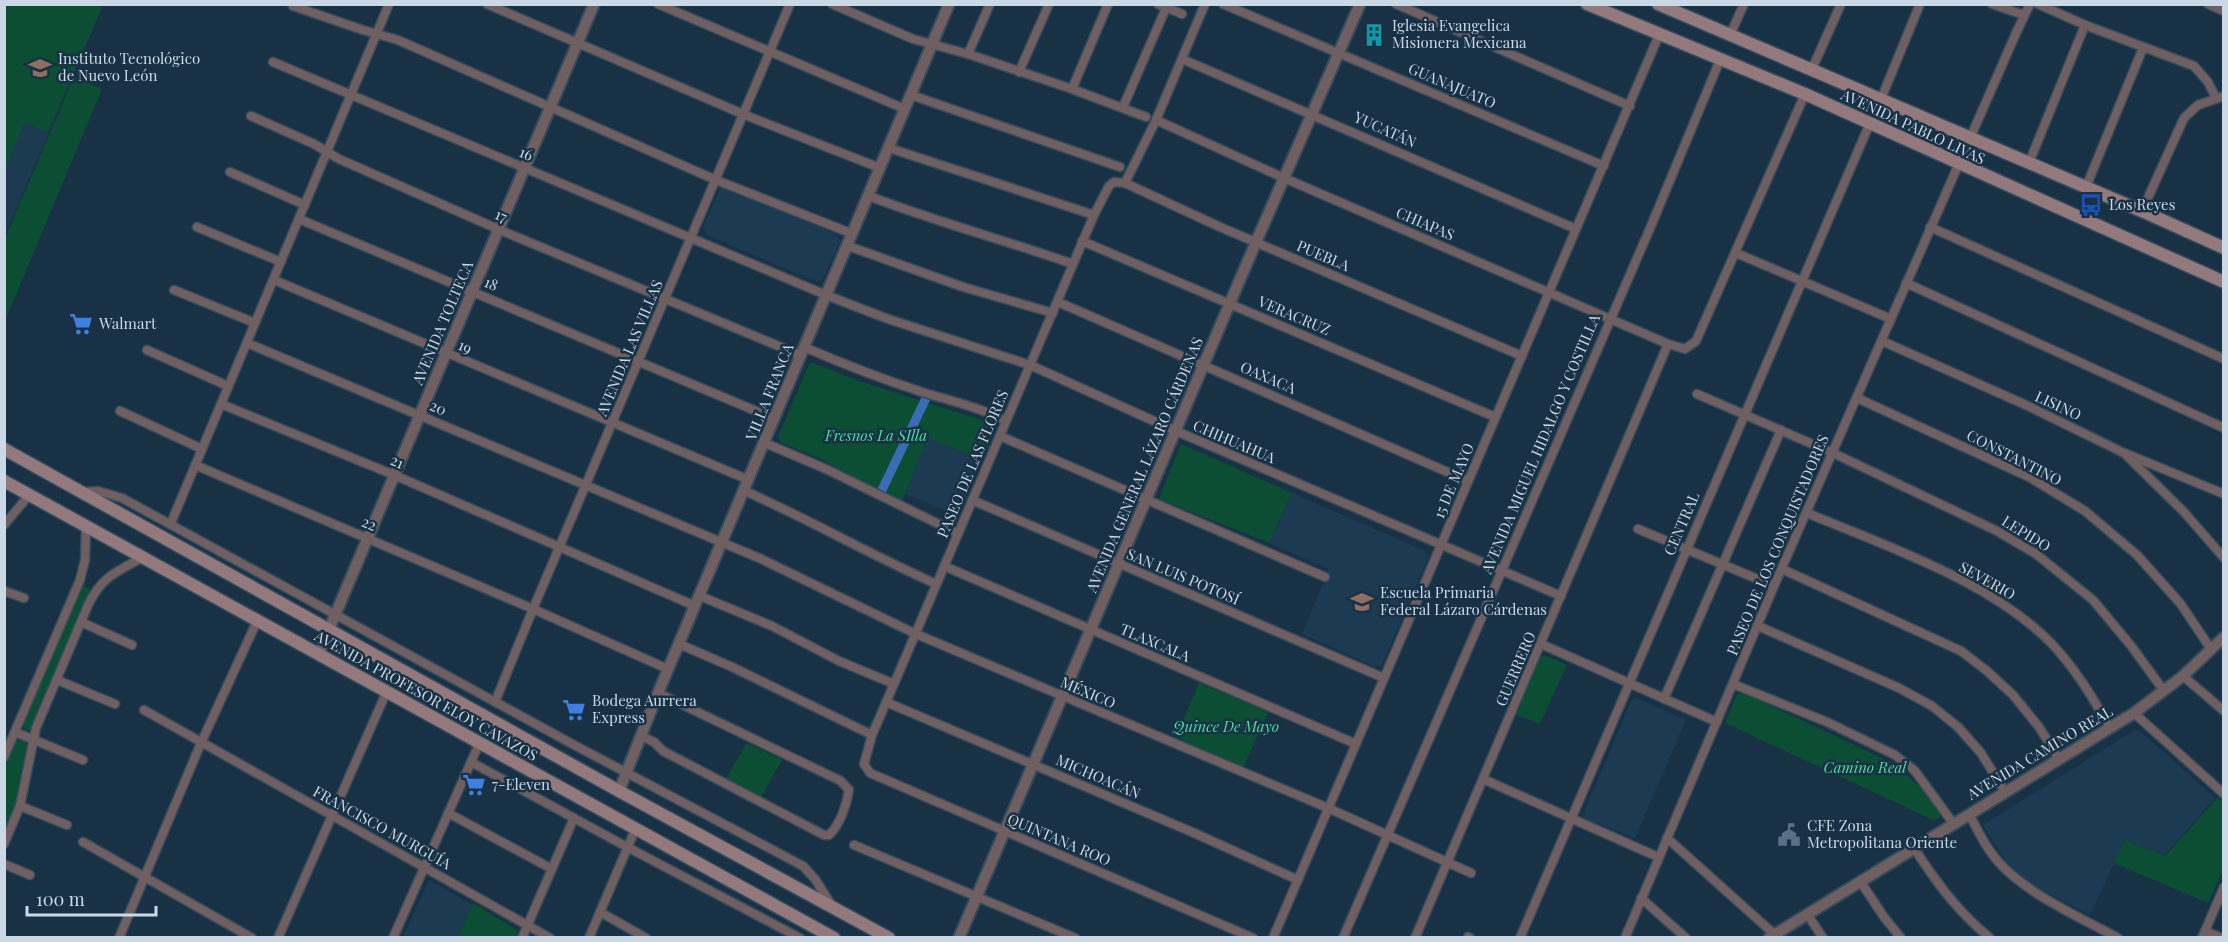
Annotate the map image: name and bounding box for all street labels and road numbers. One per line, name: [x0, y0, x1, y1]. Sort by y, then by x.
street label: GUANAJUATO: [1406, 58, 1499, 113]
street label: AVENIDA PABLO LIVAS: [1837, 83, 1989, 168]
street label: YUCATÁN: [1350, 106, 1420, 152]
street label: 16: [516, 141, 537, 165]
street label: CHIAPAS: [1393, 202, 1458, 244]
street label: 17: [492, 204, 511, 227]
street label: PUEBLA: [1294, 235, 1353, 275]
street label: AVENIDA TOLTECA: [407, 257, 477, 388]
street label: 18: [481, 271, 502, 295]
street label: AVENIDA LAS VILLAS: [591, 277, 667, 420]
street label: VERACRUZ: [1254, 291, 1334, 339]
street label: AVENIDA MIGUEL HIDALGO Y COSTILLA: [1476, 310, 1604, 577]
street label: 19: [455, 334, 475, 358]
street label: AVENIDA GENERAL LÁZARO CÁRDENAS: [1081, 334, 1207, 596]
street label: VILLA FRANCA: [740, 340, 798, 444]
street label: OAXACA: [1237, 356, 1300, 398]
street label: LISINO: [2032, 386, 2085, 424]
street label: PASEO DE LAS FLORES: [932, 387, 1012, 541]
street label: 20: [427, 395, 450, 419]
street label: CHIHUAHUA: [1190, 415, 1279, 468]
street label: CONSTANTINO: [1963, 425, 2065, 490]
street label: PASEO DE LOS CONQUISTADORES: [1721, 431, 1833, 658]
street label: 15 DE MAYO: [1428, 440, 1478, 521]
street label: 21: [388, 449, 408, 473]
street label: CENTRAL: [1659, 489, 1703, 558]
street label: LEPIDO: [1998, 510, 2055, 556]
street label: 22: [359, 511, 380, 535]
street label: SAN LUIS POTOSÍ: [1124, 543, 1244, 609]
street label: SEVERIO: [1956, 556, 2019, 604]
street label: TLAXCALA: [1117, 618, 1194, 666]
street label: AVENIDA PROFESOR ELOY CAVAZOS: [310, 625, 542, 765]
street label: GUERRERO: [1490, 628, 1540, 709]
street label: MÉXICO: [1058, 672, 1119, 713]
street label: AVENIDA CAMINO REAL: [1962, 701, 2116, 804]
street label: MICHOACÁN: [1053, 749, 1144, 803]
street label: FRANCISCO MURGUÍA: [310, 781, 456, 874]
street label: QUINTANA ROO: [1005, 808, 1114, 870]

